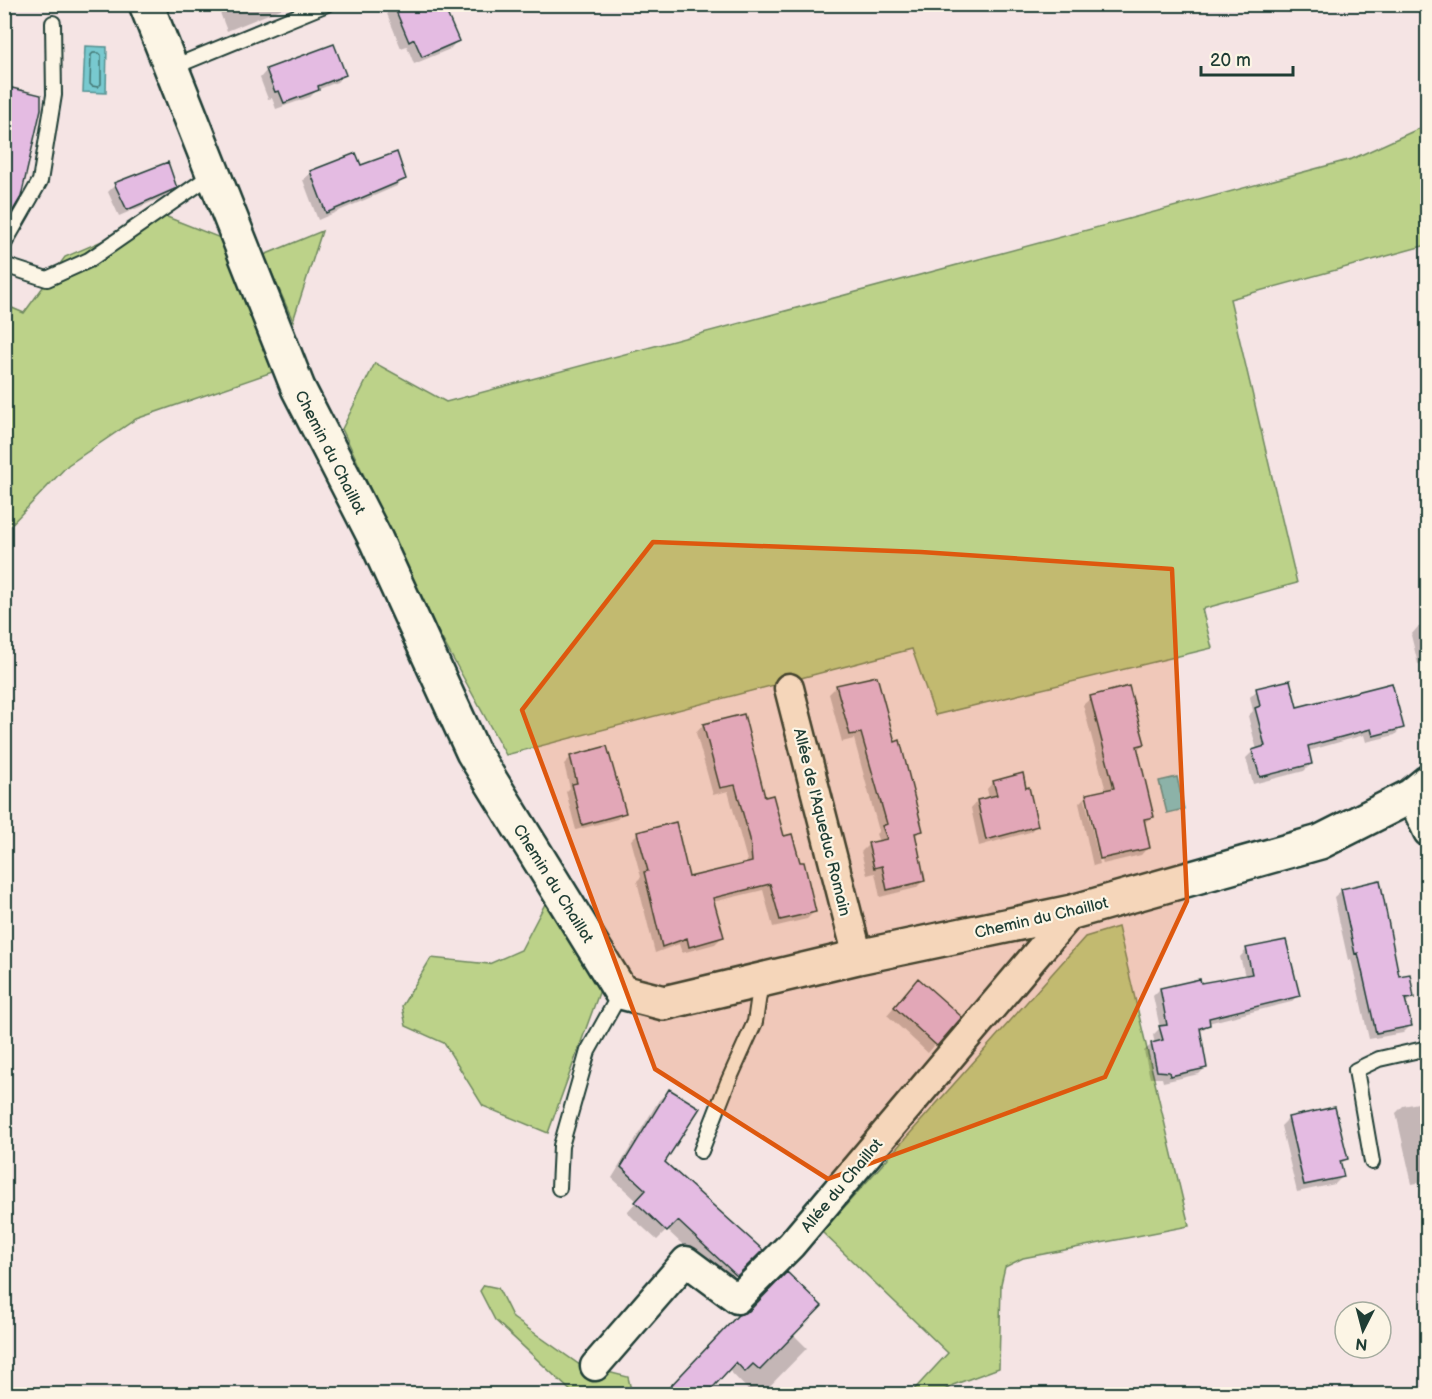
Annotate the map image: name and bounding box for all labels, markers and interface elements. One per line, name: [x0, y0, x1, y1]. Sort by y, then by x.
scale bar: [1201, 39, 1292, 77]
text: 20 m: [1210, 50, 1251, 71]
street label: Chemin du Chaillot: [290, 388, 369, 518]
street label: Allée de l'Aqueduc Romain: [789, 726, 854, 918]
street label: Chemin du Chaillot: [509, 821, 597, 947]
street label: Chemin du Chaillot: [973, 894, 1110, 943]
street label: Allée du Chaillot: [797, 1135, 887, 1237]
north arrow: [1333, 1300, 1393, 1360]
text: N: [1355, 1333, 1369, 1354]

